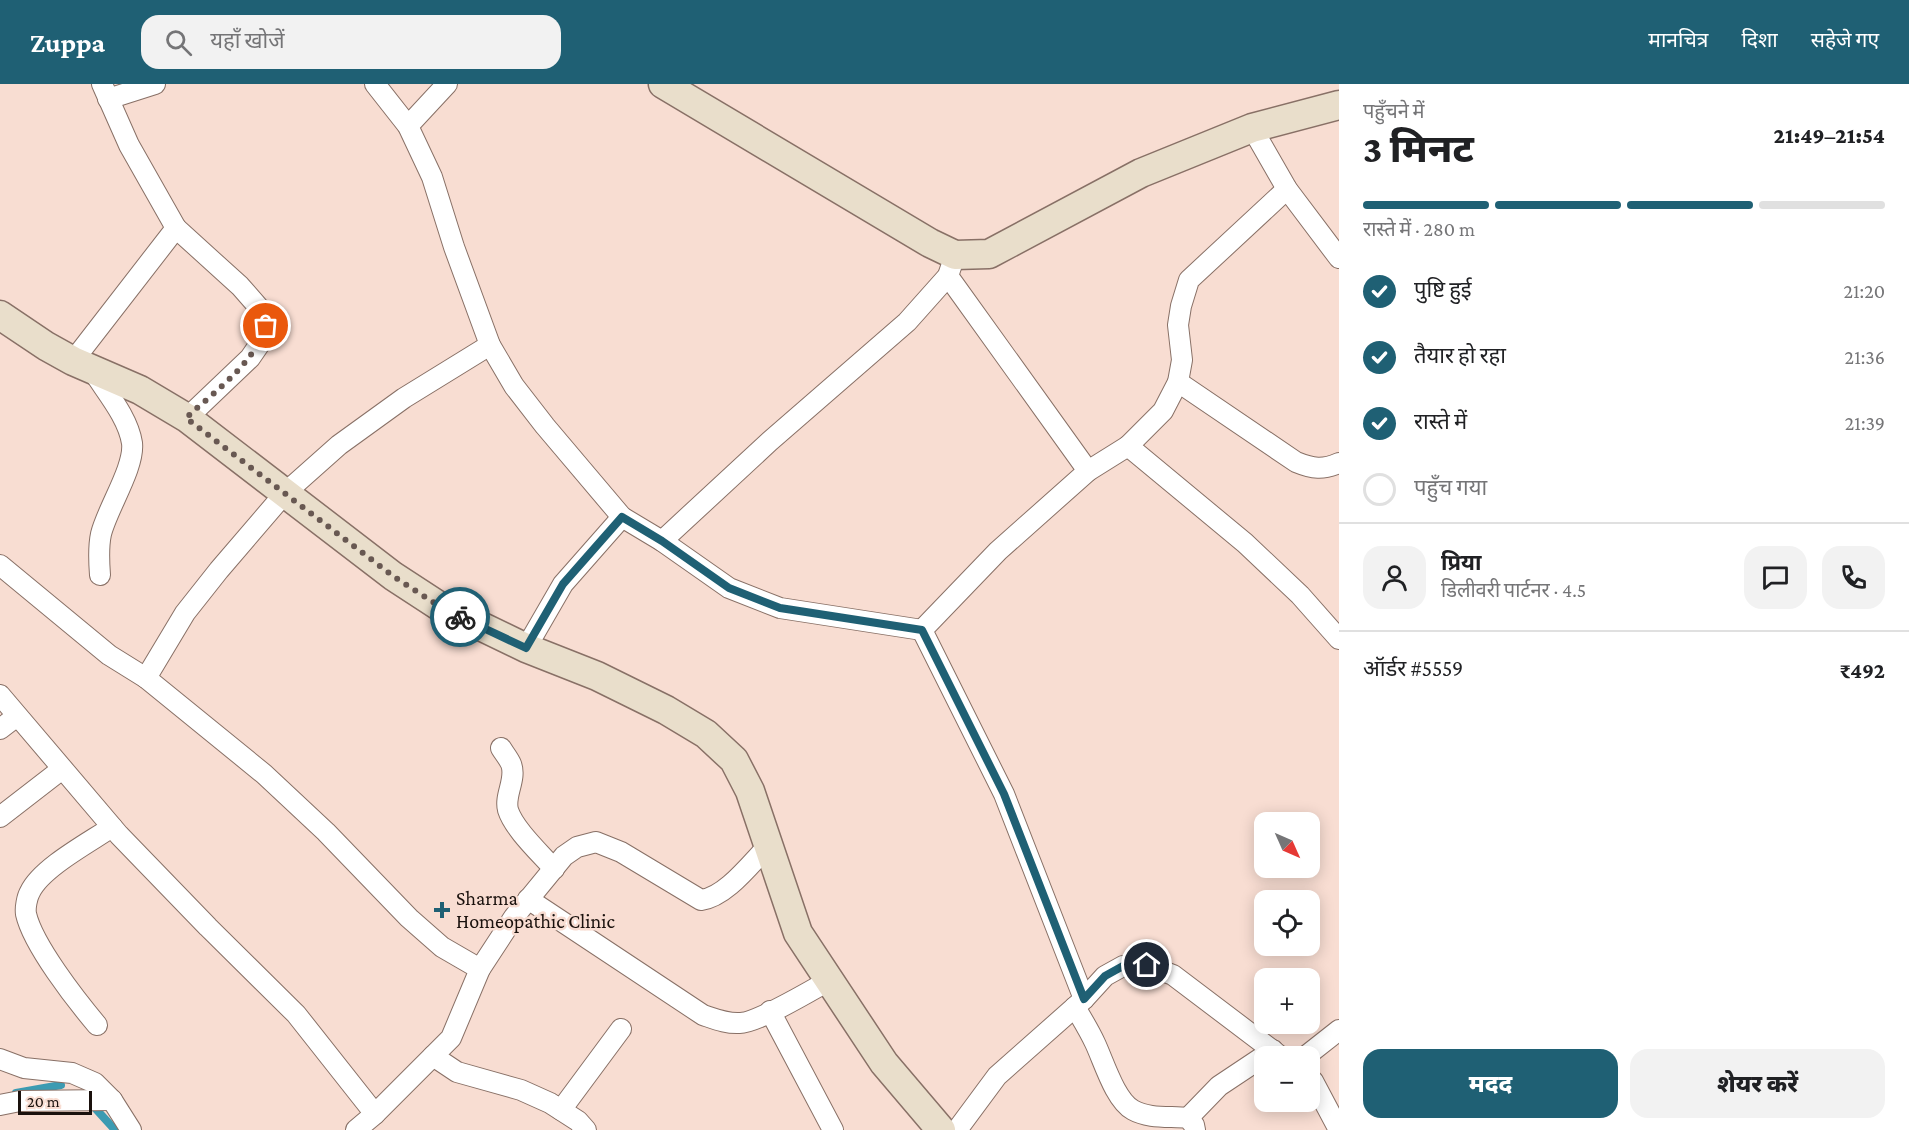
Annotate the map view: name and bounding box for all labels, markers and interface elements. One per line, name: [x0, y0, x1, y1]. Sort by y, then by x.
search box: [141, 15, 561, 69]
icon: search: [162, 26, 195, 59]
text: Zuppa: [30, 27, 105, 58]
text: यहाँ खोजें: [210, 28, 285, 53]
text: मानचित्र: [1648, 28, 1708, 52]
text: दिशा: [1741, 28, 1778, 52]
text: सहेजे गए: [1811, 28, 1879, 52]
text: पहुँचने में: [1363, 100, 1425, 122]
text: 21:49–21:54: [1774, 123, 1885, 148]
text: 3 मिनट: [1363, 127, 1474, 170]
text: रास्ते में · 280 m: [1363, 218, 1475, 240]
icon: check: [1363, 275, 1396, 308]
text: पुष्टि हुई: [1414, 277, 1472, 302]
text: 21:20: [1843, 280, 1885, 302]
pin: [240, 300, 291, 351]
icon: bag: [249, 309, 282, 342]
icon: check: [1363, 341, 1396, 374]
text: तैयार हो रहा: [1414, 343, 1506, 368]
text: 21:36: [1845, 346, 1885, 368]
icon: check: [1363, 407, 1396, 440]
text: रास्ते में: [1414, 409, 1467, 434]
text: 21:39: [1845, 412, 1885, 434]
text: पहुँच गया: [1414, 475, 1487, 500]
button: person: [1363, 546, 1426, 609]
button: chat: [1744, 546, 1807, 609]
button: phone: [1822, 546, 1885, 609]
text: प्रिया: [1441, 550, 1481, 575]
text: डिलीवरी पार्टनर · 4.5: [1441, 579, 1586, 601]
courier: [430, 587, 490, 647]
icon: bike: [444, 601, 477, 634]
text: ऑर्डर #5559: [1363, 656, 1463, 681]
text: ₹492: [1839, 658, 1885, 683]
north arrow: [1254, 812, 1320, 878]
map controls: [1254, 812, 1320, 1112]
place label: Sharma Homeopathic Clinic: [456, 887, 615, 933]
button: locate: [1254, 890, 1320, 956]
marker: Sharma Homeopathic Clinic: [433, 901, 451, 919]
pin: [1121, 939, 1172, 990]
icon: home: [1130, 948, 1163, 981]
button: +: [1254, 968, 1320, 1034]
button: −: [1254, 1046, 1320, 1112]
button: मदद: [1363, 1049, 1618, 1118]
button: शेयर करें: [1630, 1049, 1885, 1118]
scale bar: [18, 1088, 92, 1116]
text: 20 m: [27, 1093, 60, 1110]

